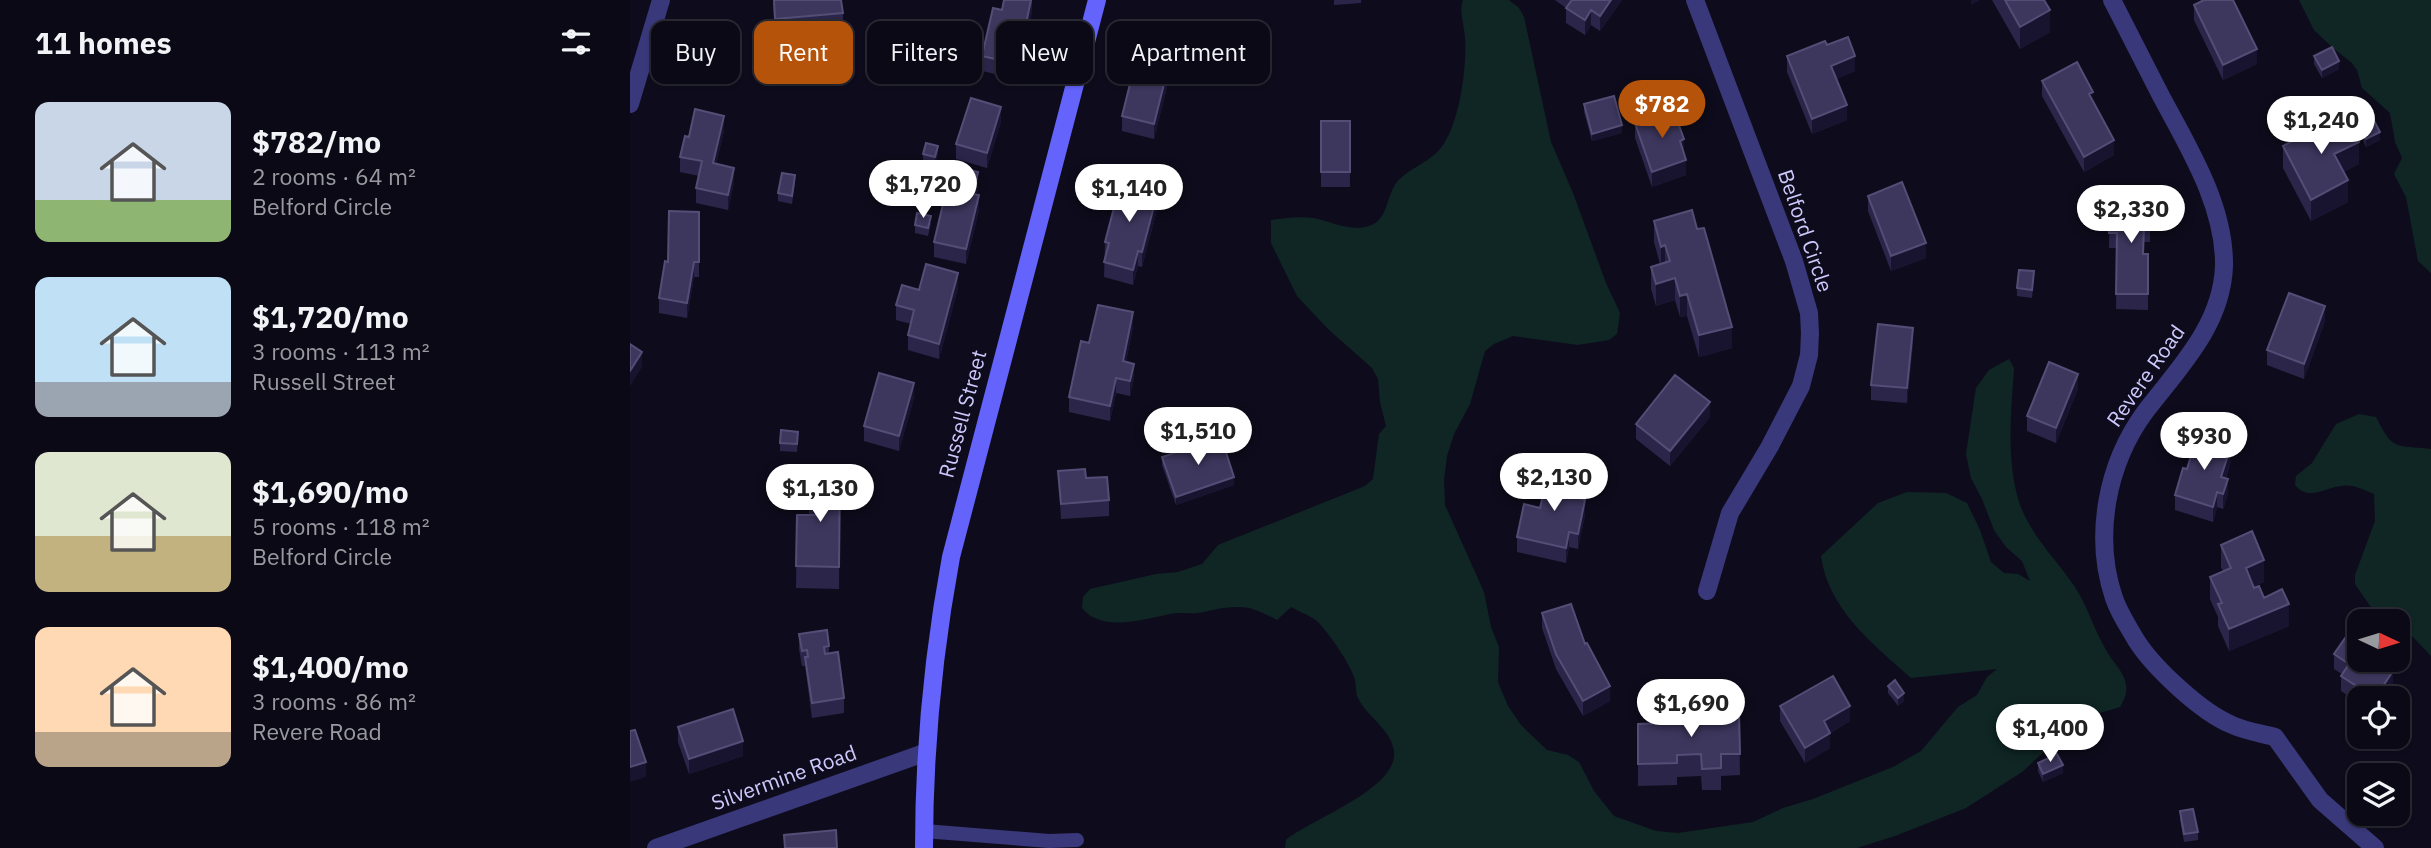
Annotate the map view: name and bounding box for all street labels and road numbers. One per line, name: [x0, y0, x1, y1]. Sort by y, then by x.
street label: Belford Circle: [1772, 166, 1840, 296]
street label: Revere Road: [2100, 319, 2191, 432]
street label: Russell Street: [932, 347, 993, 481]
street label: Silvermine Road: [707, 738, 860, 816]

